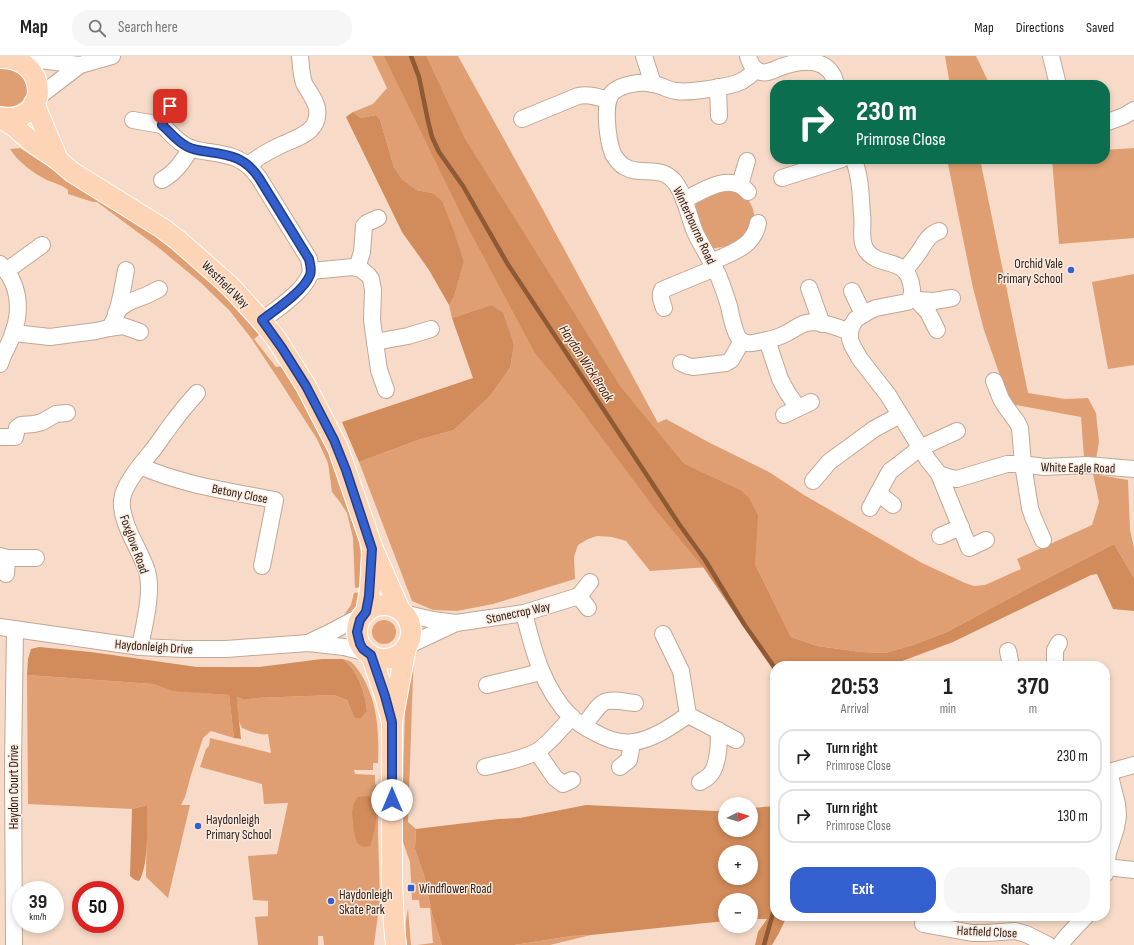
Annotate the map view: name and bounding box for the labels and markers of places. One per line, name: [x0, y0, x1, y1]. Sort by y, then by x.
pin: [153, 89, 187, 123]
place label: Orchid Vale Primary School: [998, 256, 1063, 287]
marker: Orchid Vale Primary School: [1066, 265, 1076, 275]
place label: Haydonleigh Primary School: [206, 812, 271, 843]
marker: Haydonleigh Primary School: [193, 821, 203, 831]
place label: Windflower Road: [419, 881, 492, 897]
marker: Windflower Road: [406, 883, 416, 893]
place label: Haydonleigh Skate Park: [339, 887, 393, 918]
marker: Haydonleigh Skate Park: [326, 896, 336, 906]

